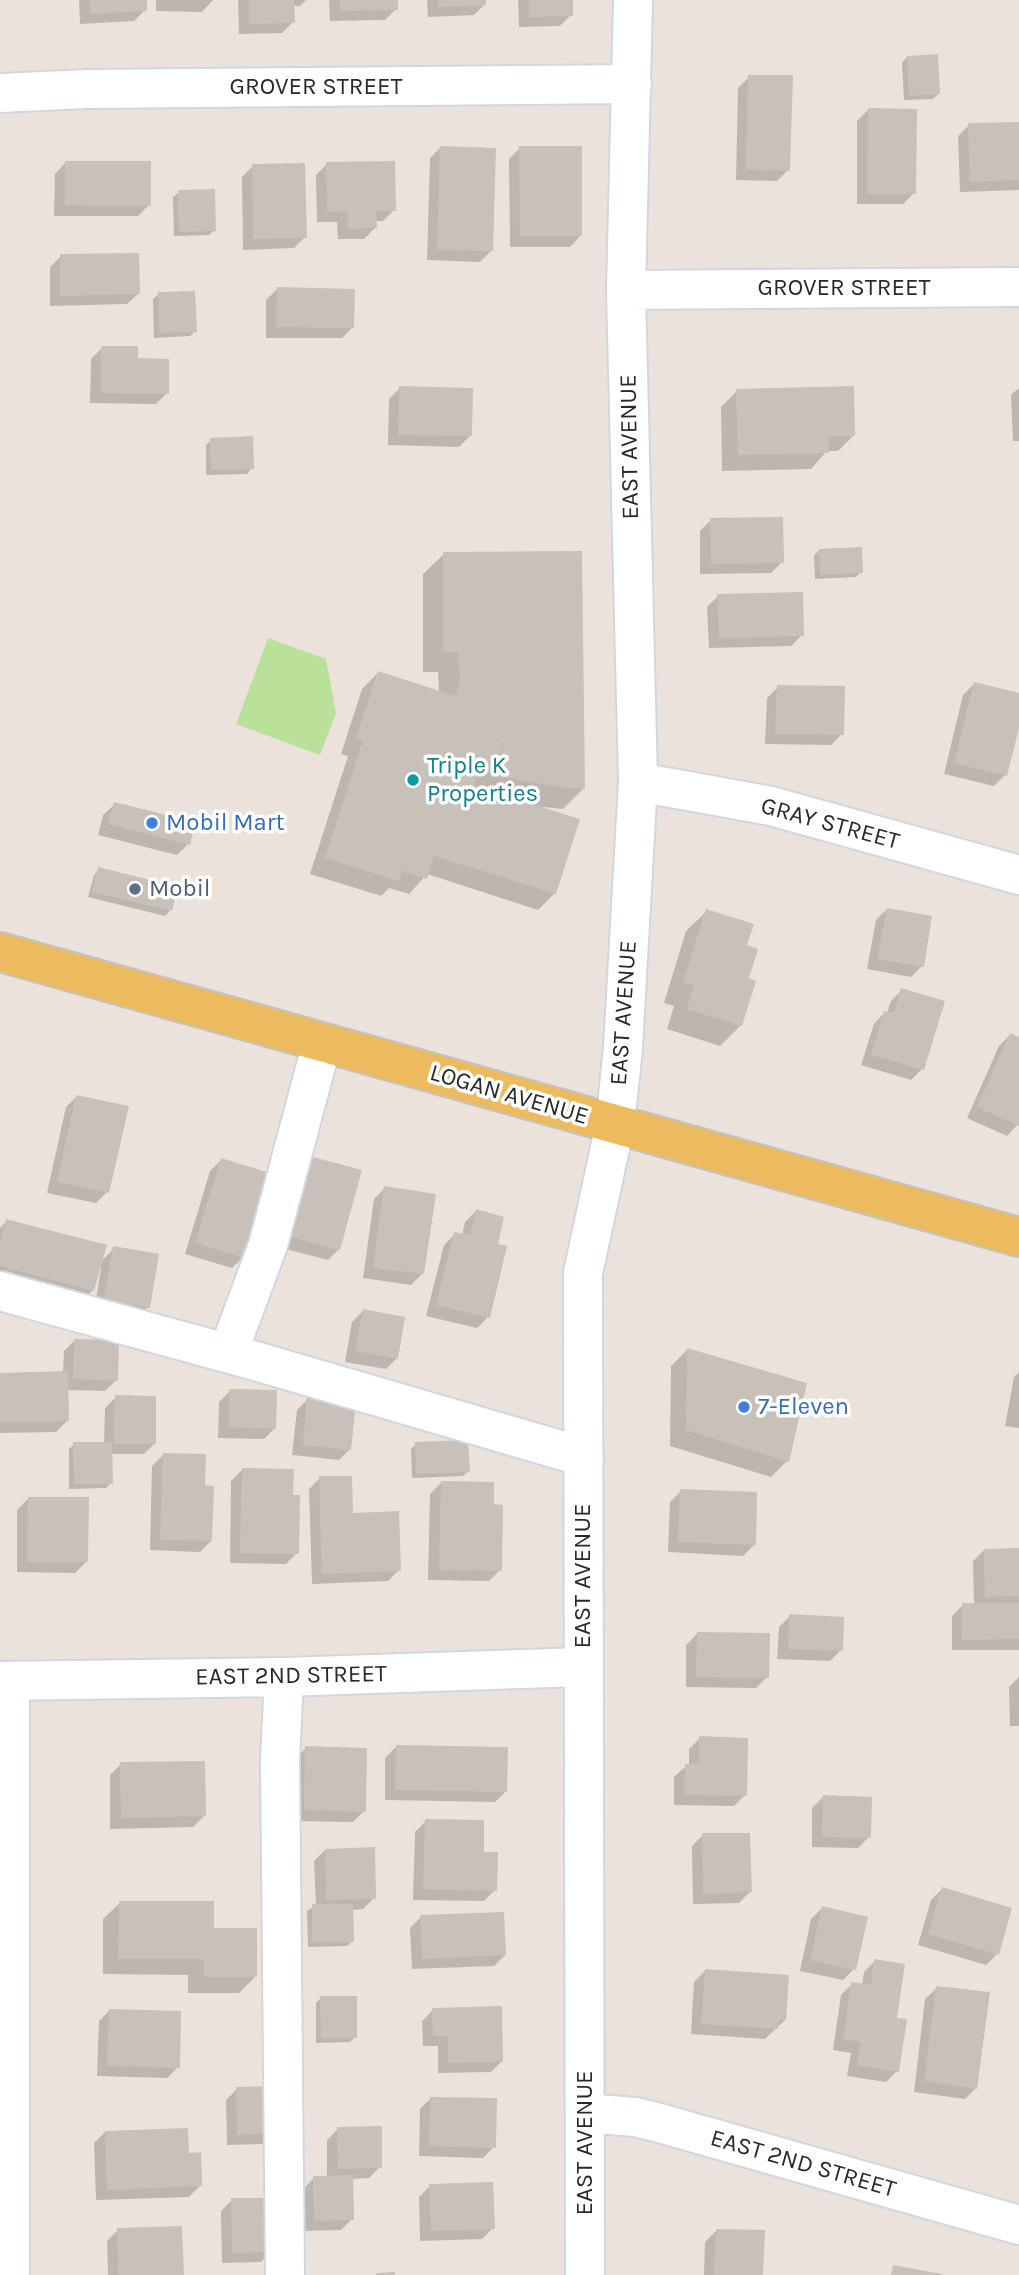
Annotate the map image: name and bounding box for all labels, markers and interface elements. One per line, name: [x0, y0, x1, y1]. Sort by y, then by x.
street label: GROVER STREET: [229, 73, 403, 101]
street label: GROVER STREET: [757, 274, 931, 302]
street label: EAST AVENUE: [614, 374, 646, 520]
place label: Triple K Properties: [427, 752, 538, 808]
marker: Triple K Properties: [405, 772, 421, 788]
street label: GRAY STREET: [758, 792, 902, 856]
place label: Mobil Mart: [166, 809, 284, 837]
marker: Mobil Mart: [144, 815, 160, 831]
place label: Mobil: [149, 875, 211, 903]
marker: Mobil: [127, 881, 143, 897]
street label: EAST AVENUE: [605, 940, 643, 1086]
street label: LOGAN AVENUE: [426, 1059, 592, 1131]
place label: 7-Eleven: [758, 1393, 849, 1421]
marker: 7-Eleven: [736, 1399, 752, 1415]
street label: EAST AVENUE: [569, 1503, 597, 1649]
street label: EAST 2ND STREET: [195, 1660, 387, 1692]
street label: EAST AVENUE: [571, 2070, 599, 2216]
street label: EAST 2ND STREET: [707, 2124, 899, 2204]

